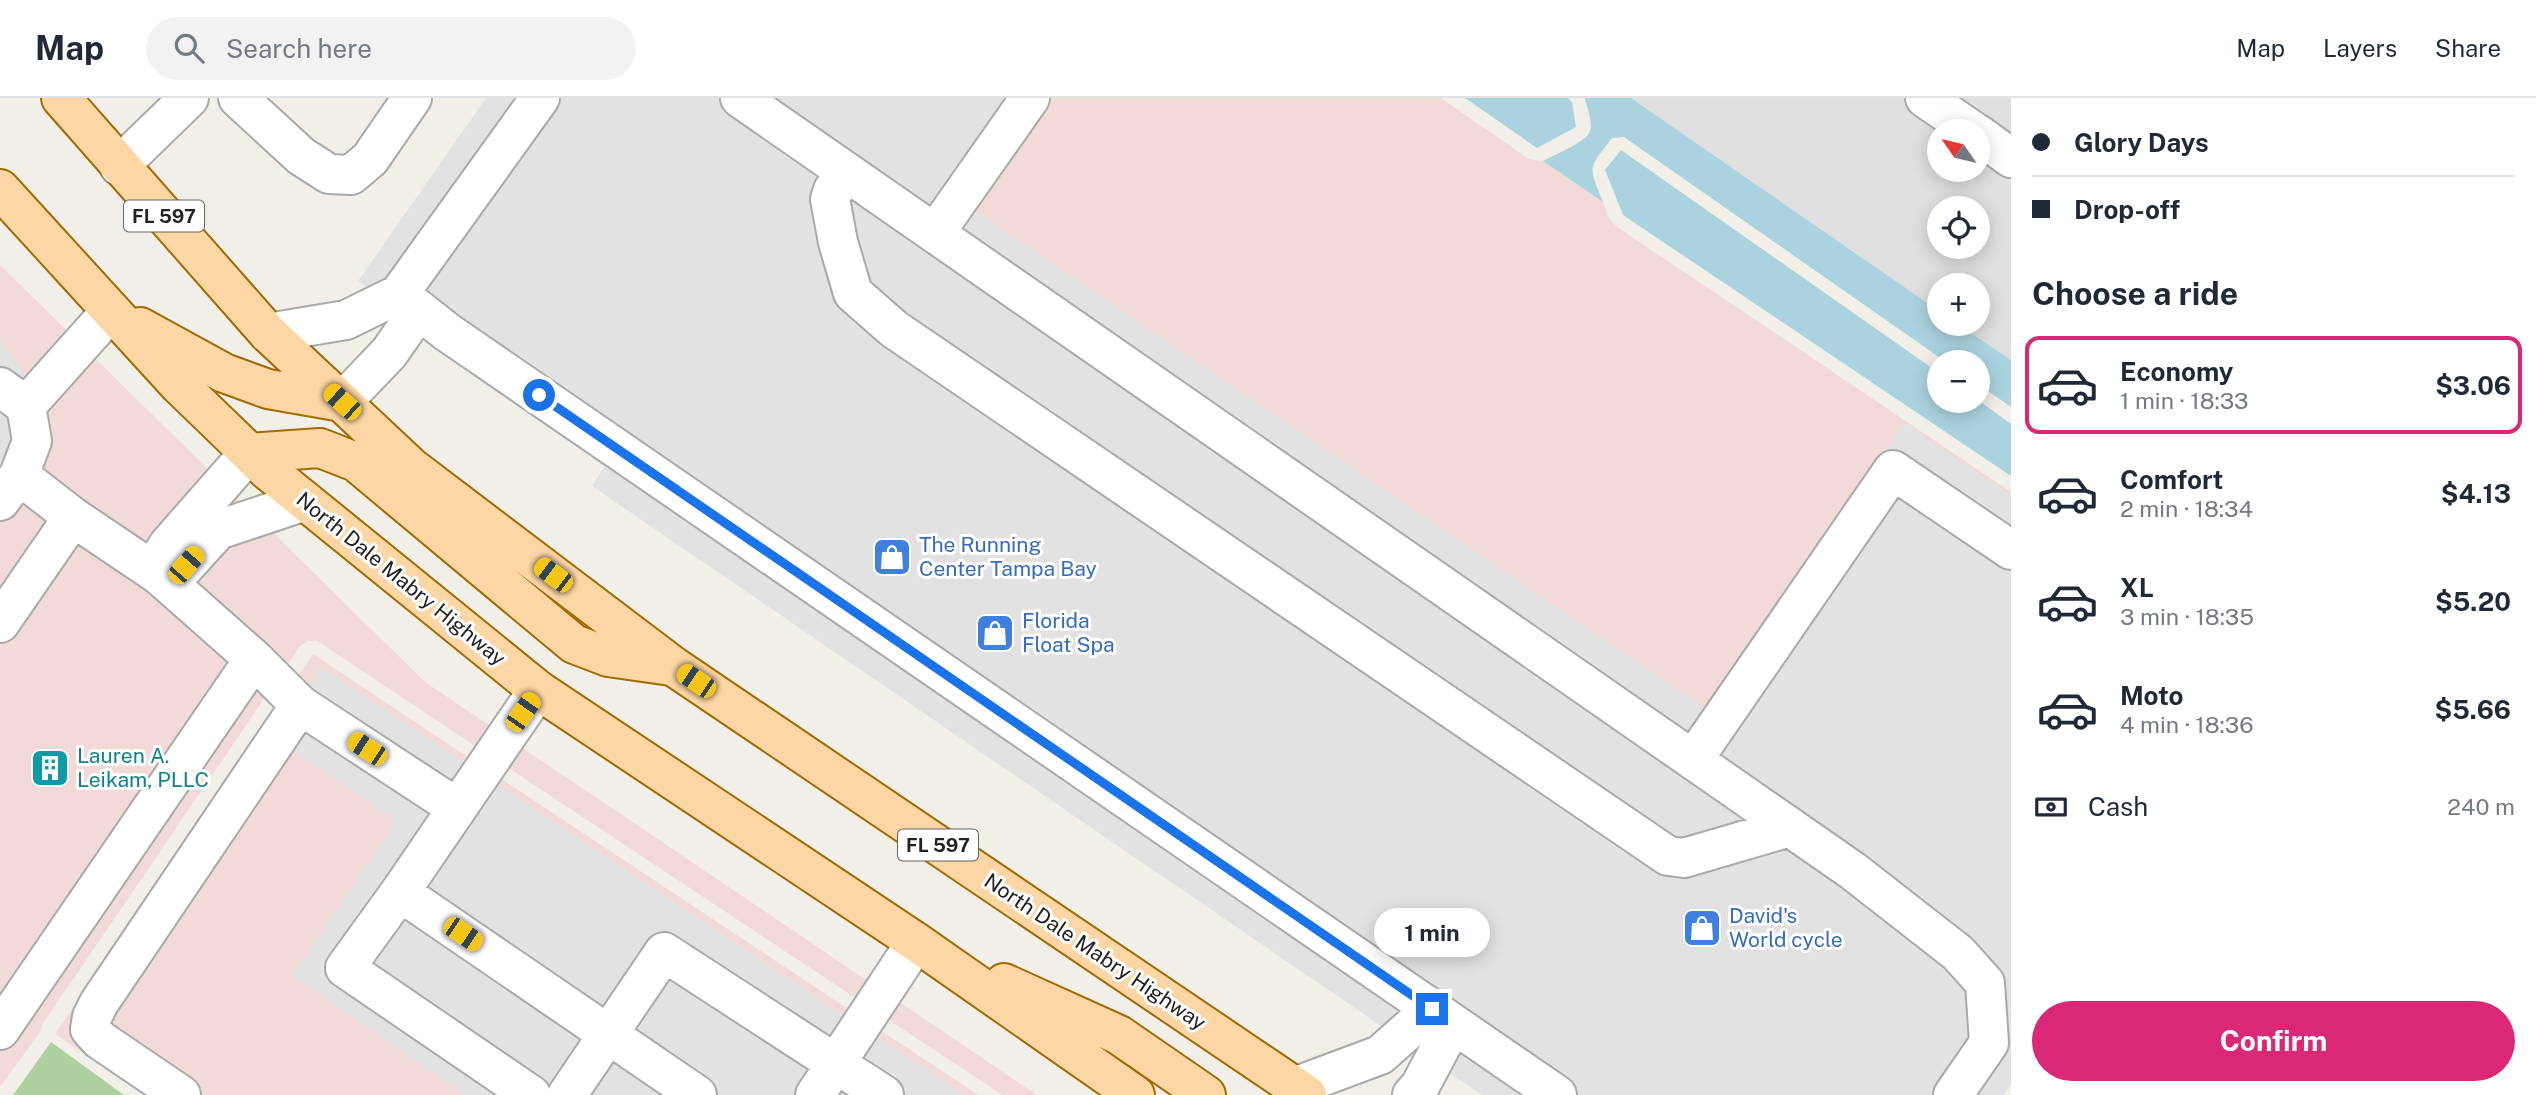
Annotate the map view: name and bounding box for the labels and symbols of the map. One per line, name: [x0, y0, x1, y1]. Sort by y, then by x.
north arrow: [1927, 119, 1990, 182]
road number: FL 597: [124, 200, 204, 232]
route start: [523, 379, 555, 411]
car: [320, 380, 365, 424]
street label: North Dale Mabry Highway: [292, 487, 511, 671]
place label: The Running Center Tampa Bay: [919, 532, 1097, 581]
shop icon: The Running Center Tampa Bay: [871, 536, 913, 578]
car: [165, 542, 208, 588]
car: [530, 554, 577, 596]
place label: Florida Float Spa: [1022, 608, 1115, 657]
shop icon: Florida Float Spa: [974, 612, 1016, 654]
car: [673, 661, 720, 701]
car: [503, 689, 544, 735]
car: [344, 729, 391, 769]
place label: Lauren A. Leikam, PLLC: [77, 743, 209, 792]
building icon: Lauren A. Leikam, PLLC: [29, 747, 71, 789]
road number: FL 597: [898, 830, 978, 860]
street label: North Dale Mabry Highway: [980, 868, 1211, 1035]
place label: David's World cycle: [1729, 903, 1843, 952]
shop icon: David's World cycle: [1681, 907, 1723, 949]
callout: 1 min: [1374, 908, 1490, 956]
car: [440, 914, 487, 954]
route end: [1416, 993, 1448, 1025]

